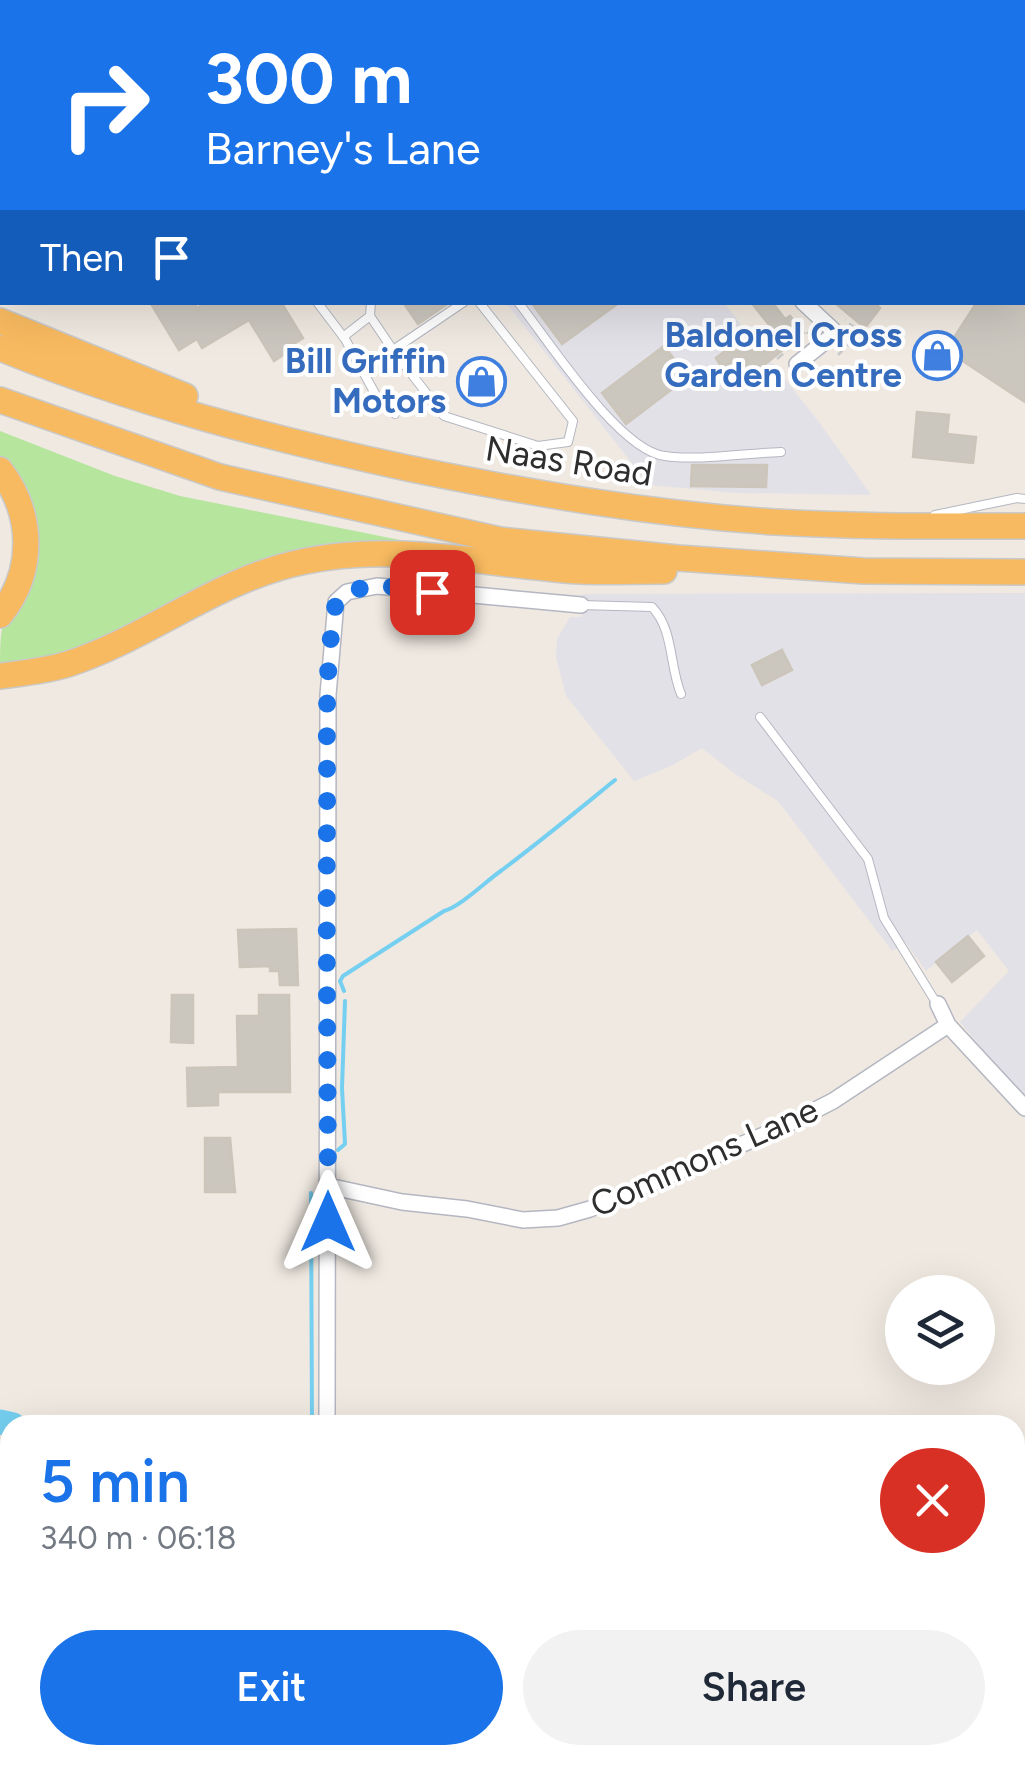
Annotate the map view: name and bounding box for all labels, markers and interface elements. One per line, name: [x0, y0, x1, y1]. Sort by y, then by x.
text: 300 m: [205, 36, 412, 121]
icon: right: [40, 40, 170, 170]
text: Barney's Lane: [205, 121, 481, 175]
icon: arrive: [144, 230, 199, 285]
text: Then: [40, 235, 124, 281]
place label: Baldonel Cross Garden Centre: [664, 314, 902, 396]
shop icon: Baldonel Cross Garden Centre: [911, 329, 963, 381]
place label: Bill Griffin Motors: [285, 340, 446, 422]
shop icon: Bill Griffin Motors: [455, 355, 507, 407]
street label: Naas Road: [483, 427, 655, 495]
pin: [390, 550, 475, 635]
icon: arrive: [405, 565, 460, 620]
street label: Commons Lane: [584, 1088, 824, 1226]
position arrow: [276, 1170, 380, 1274]
map controls: [885, 1275, 995, 1385]
button: layers: [885, 1275, 995, 1385]
text: 5 min: [40, 1445, 190, 1517]
button: close: [880, 1448, 985, 1553]
text: 340 m · 06:18: [40, 1519, 236, 1557]
button: Exit: [40, 1630, 503, 1745]
button: Share: [523, 1630, 985, 1745]

